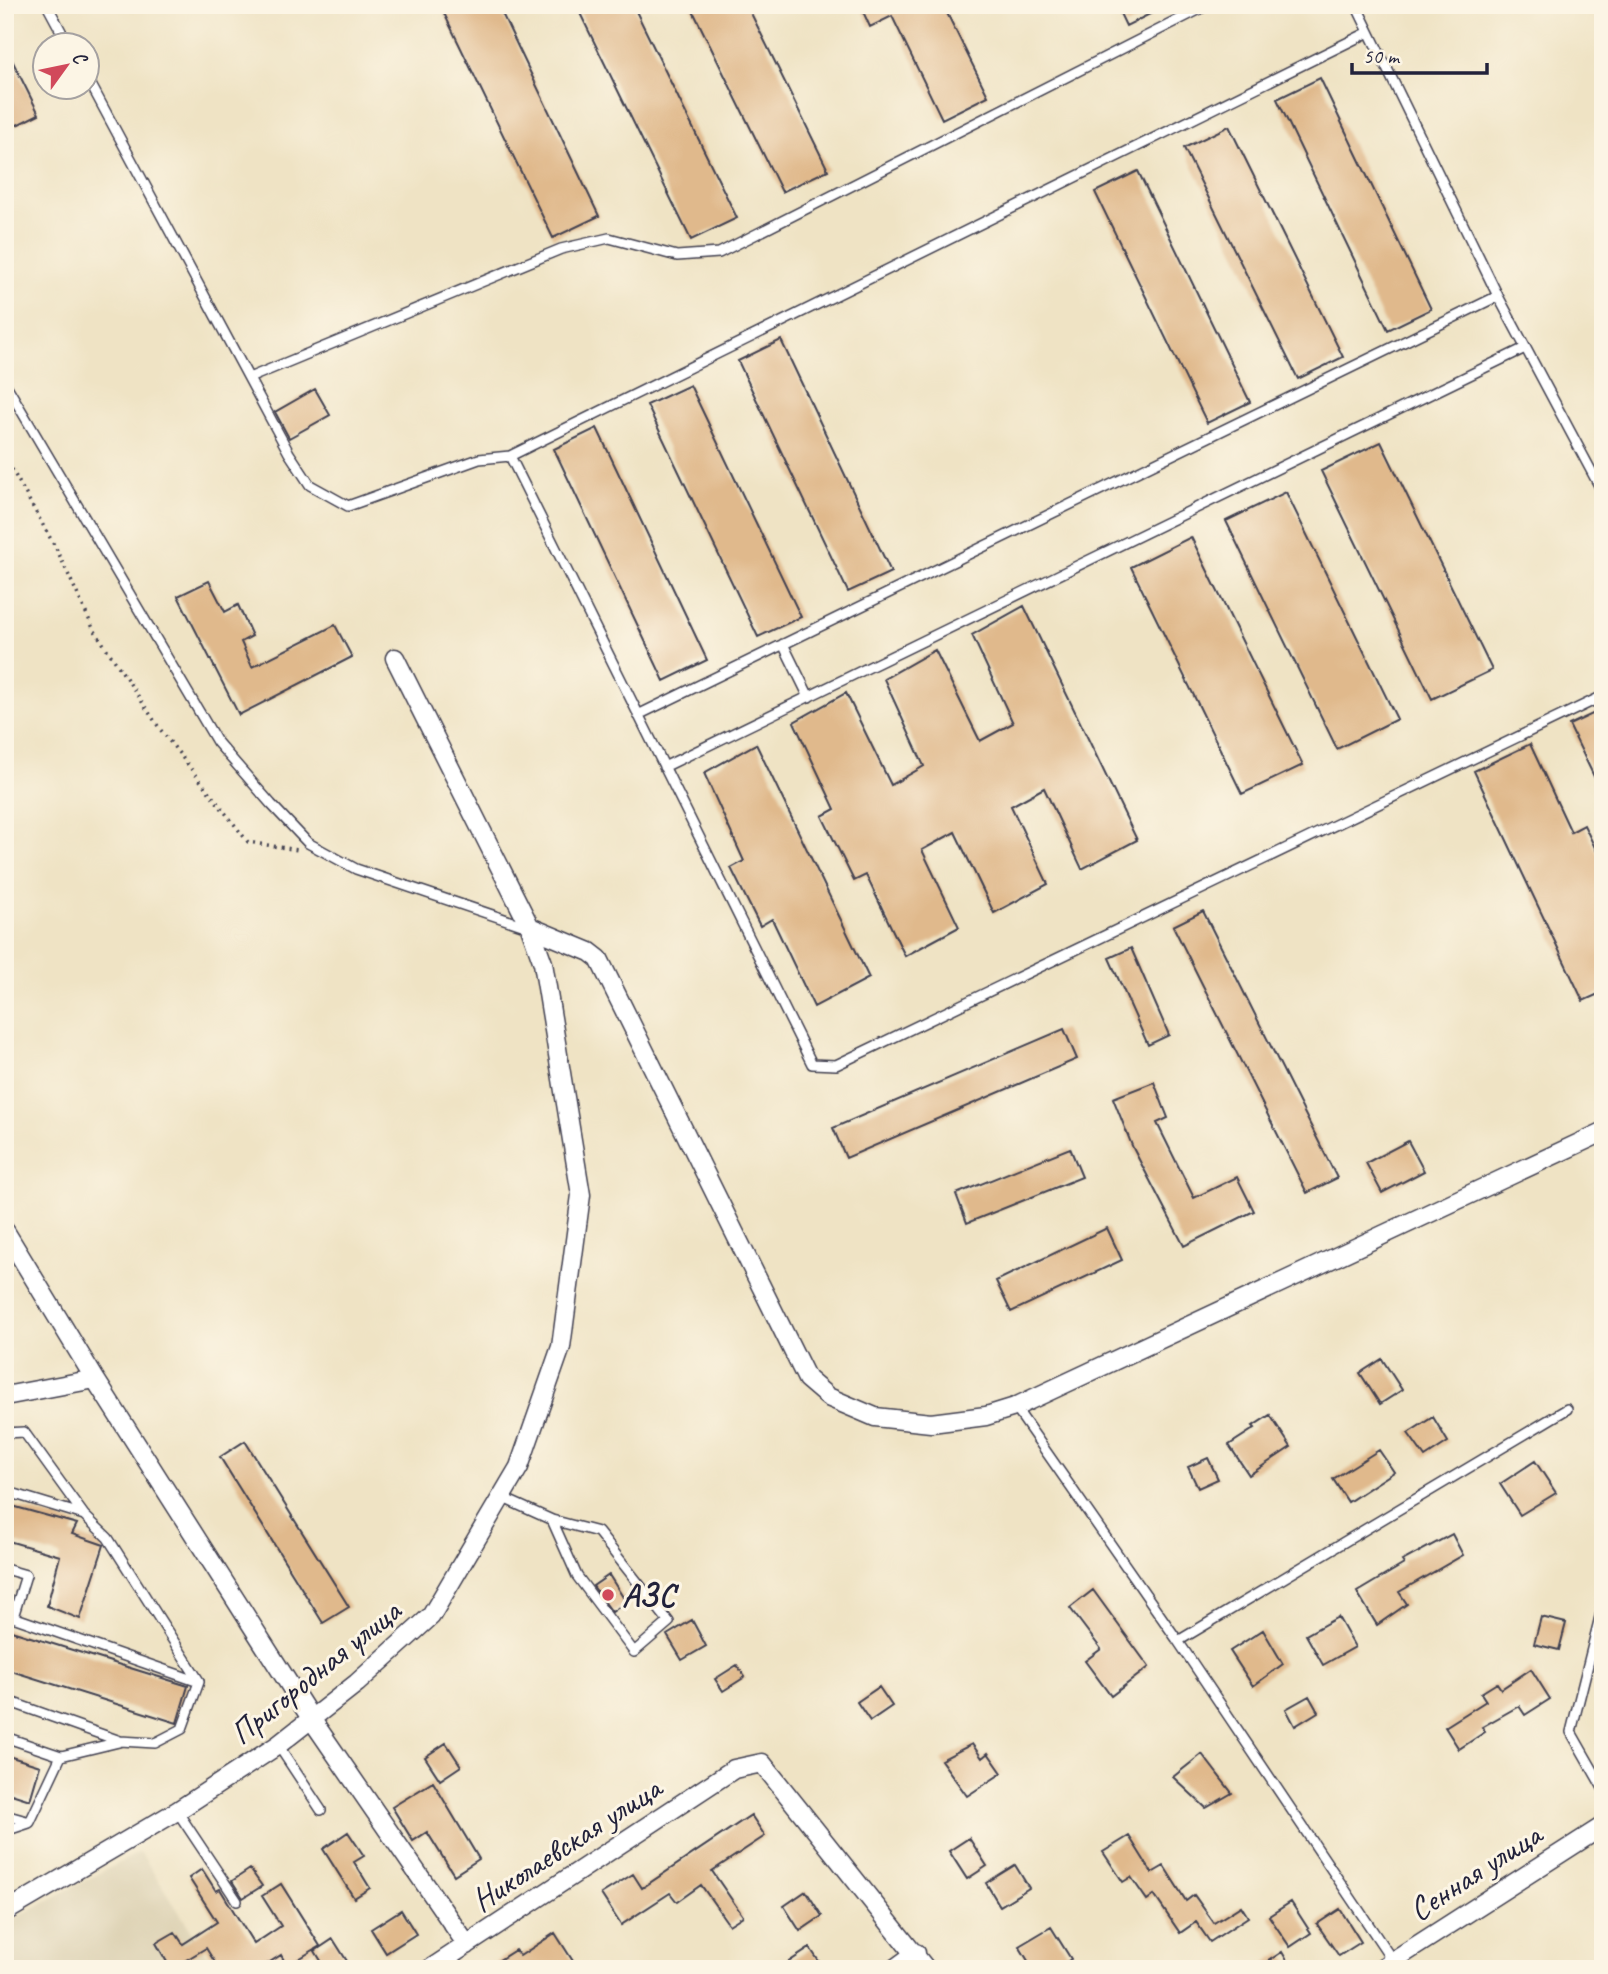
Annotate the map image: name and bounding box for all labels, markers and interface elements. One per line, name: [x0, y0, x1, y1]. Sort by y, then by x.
north arrow: [32, 32, 102, 102]
scale bar: [1352, 32, 1487, 76]
text: 50 m: [1363, 43, 1401, 69]
text: С: [67, 47, 93, 70]
place label: АЗС: [622, 1574, 680, 1616]
marker: АЗС: [600, 1587, 616, 1603]
street label: Пригородная улица: [221, 1589, 410, 1754]
street label: Николаевская улица: [463, 1766, 671, 1921]
street label: Сенная улица: [1401, 1812, 1551, 1930]

